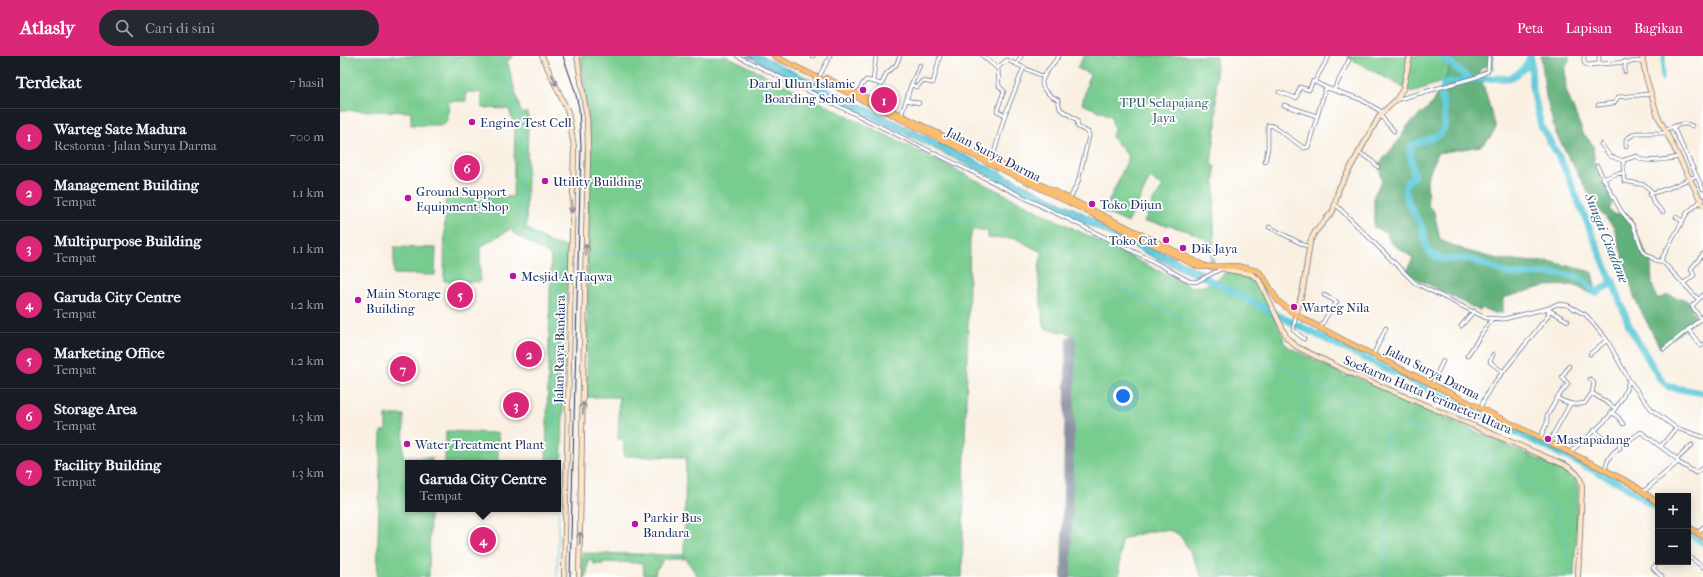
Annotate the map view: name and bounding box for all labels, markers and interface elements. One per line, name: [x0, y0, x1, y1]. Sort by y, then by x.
search box: [99, 10, 379, 46]
text: Atlasly: [20, 17, 75, 39]
icon: search: [113, 17, 135, 39]
text: Cari di sini: [145, 19, 215, 37]
text: Peta: [1517, 20, 1544, 37]
text: Lapisan: [1566, 20, 1612, 37]
text: Bagikan: [1634, 20, 1683, 37]
text: Terdekat: [16, 72, 82, 92]
one-way arrow: [550, 74, 558, 86]
text: 7 hasil: [289, 75, 324, 90]
place label: Darul Ulun Islamic Boarding School: [749, 76, 855, 106]
marker: Darul Ulun Islamic Boarding School: [858, 85, 868, 95]
pin: 1: [871, 85, 897, 115]
park label: TPU Selapajang Jaya: [1119, 95, 1210, 125]
place label: Engine Test Cell: [480, 115, 572, 130]
marker: Engine Test Cell: [467, 117, 477, 127]
text: Warteg Sate Madura: [54, 120, 186, 138]
street label: Jalan Surya Darma: [943, 124, 1044, 185]
text: 1: [27, 129, 31, 144]
text: 700 m: [290, 129, 324, 144]
text: Restoran · Jalan Surya Darma: [54, 138, 217, 153]
pin: 6: [454, 153, 480, 183]
place label: Utility Building: [553, 174, 643, 189]
text: Management Building: [54, 176, 199, 194]
marker: Utility Building: [540, 176, 550, 186]
place label: Ground Support Equipment Shop: [416, 184, 509, 214]
text: 2: [26, 185, 32, 200]
text: 1.1 km: [292, 185, 324, 200]
water label: Sungai Cisadane: [1580, 190, 1632, 286]
marker: Ground Support Equipment Shop: [403, 193, 413, 203]
text: Tempat: [54, 194, 97, 209]
place label: Toko Dijun: [1100, 197, 1162, 212]
marker: Toko Dijun: [1087, 199, 1097, 209]
one-way arrow: [569, 200, 576, 213]
text: Multipurpose Building: [54, 232, 201, 250]
place label: Toko Cat: [1109, 233, 1158, 248]
marker: Toko Cat: [1161, 235, 1171, 245]
text: 3: [26, 241, 32, 256]
text: 1.1 km: [292, 241, 324, 256]
place label: Dik Jaya: [1191, 241, 1238, 256]
marker: Dik Jaya: [1178, 243, 1188, 253]
one-way arrow: [582, 244, 590, 257]
text: Tempat: [54, 250, 97, 265]
place label: Mesjid At Taqwa: [521, 269, 614, 284]
marker: Mesjid At Taqwa: [508, 271, 518, 281]
pin: 5: [447, 280, 473, 310]
place label: Main Storage Building: [366, 286, 441, 316]
text: Garuda City Centre: [54, 288, 181, 306]
street label: Jalan Raya Bandara: [551, 294, 568, 404]
marker: Main Storage Building: [353, 295, 363, 305]
text: 4: [25, 297, 33, 312]
text: 1.2 km: [290, 297, 324, 312]
place label: Warteg Nila: [1301, 300, 1370, 315]
marker: Warteg Nila: [1289, 302, 1299, 312]
text: Tempat: [54, 306, 97, 321]
pin: 2: [516, 339, 542, 369]
street label: Jalan Surya Darma: [1382, 342, 1483, 403]
text: Marketing Office: [54, 344, 165, 362]
street label: Soekarno Hatta Perimeter Utara: [1341, 352, 1515, 437]
text: 5: [26, 353, 32, 368]
text: 1.2 km: [290, 353, 324, 368]
pin: 7: [390, 354, 416, 384]
text: Tempat: [54, 362, 97, 377]
your location: [1113, 386, 1133, 406]
pin: 3: [503, 390, 529, 420]
text: Storage Area: [54, 400, 137, 418]
one-way arrow: [579, 402, 587, 415]
text: 6: [25, 409, 33, 424]
text: 1.3 km: [291, 409, 324, 424]
text: Tempat: [54, 418, 97, 433]
place label: Mastapadang: [1556, 432, 1631, 447]
marker: Mastapadang: [1543, 434, 1553, 444]
place label: Water Treatment Plant: [414, 437, 545, 452]
marker: Water Treatment Plant: [402, 439, 412, 449]
text: Facility Building: [54, 456, 161, 474]
popup: [405, 460, 561, 512]
text: 7: [26, 465, 32, 480]
text: 1.3 km: [291, 465, 324, 480]
text: Garuda City Centre: [420, 470, 546, 488]
text: Tempat: [54, 474, 97, 489]
text: Tempat: [420, 488, 462, 503]
map controls: [1655, 493, 1691, 565]
button: +: [1655, 493, 1691, 529]
place label: Parkir Bus Bandara: [643, 510, 702, 540]
marker: Parkir Bus Bandara: [630, 519, 640, 529]
pin: 4: [470, 525, 496, 555]
button: −: [1655, 529, 1691, 565]
one-way arrow: [576, 532, 584, 545]

